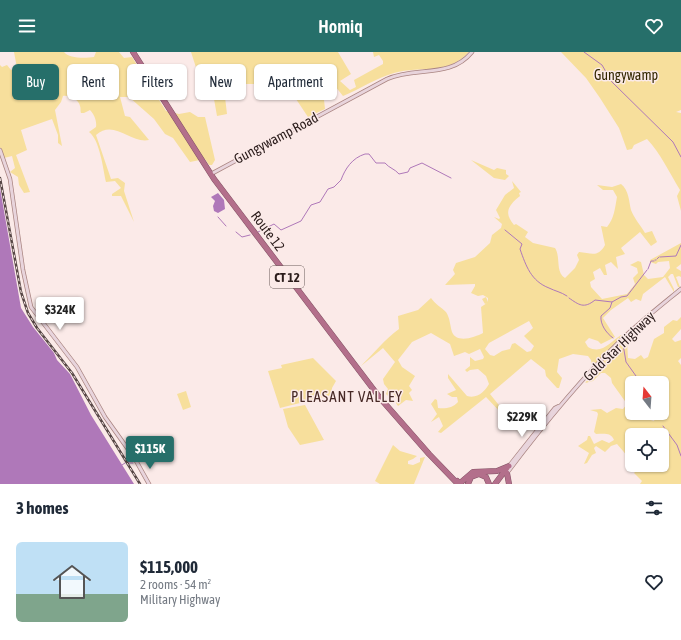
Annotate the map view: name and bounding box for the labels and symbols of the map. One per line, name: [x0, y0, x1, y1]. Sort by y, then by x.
park label: Gungywamp: [594, 67, 658, 83]
street label: Gungywamp Road: [231, 109, 321, 167]
street label: Route 12: [248, 208, 288, 254]
road number: CT 12: [270, 266, 304, 288]
pin: $324K: [32, 297, 88, 331]
street label: Gold Star Highway: [580, 308, 658, 384]
north arrow: [625, 376, 669, 420]
district label: PLEASANT VALLEY: [291, 388, 403, 405]
pin: $229K: [494, 404, 550, 438]
pin: $115K: [122, 436, 178, 470]

